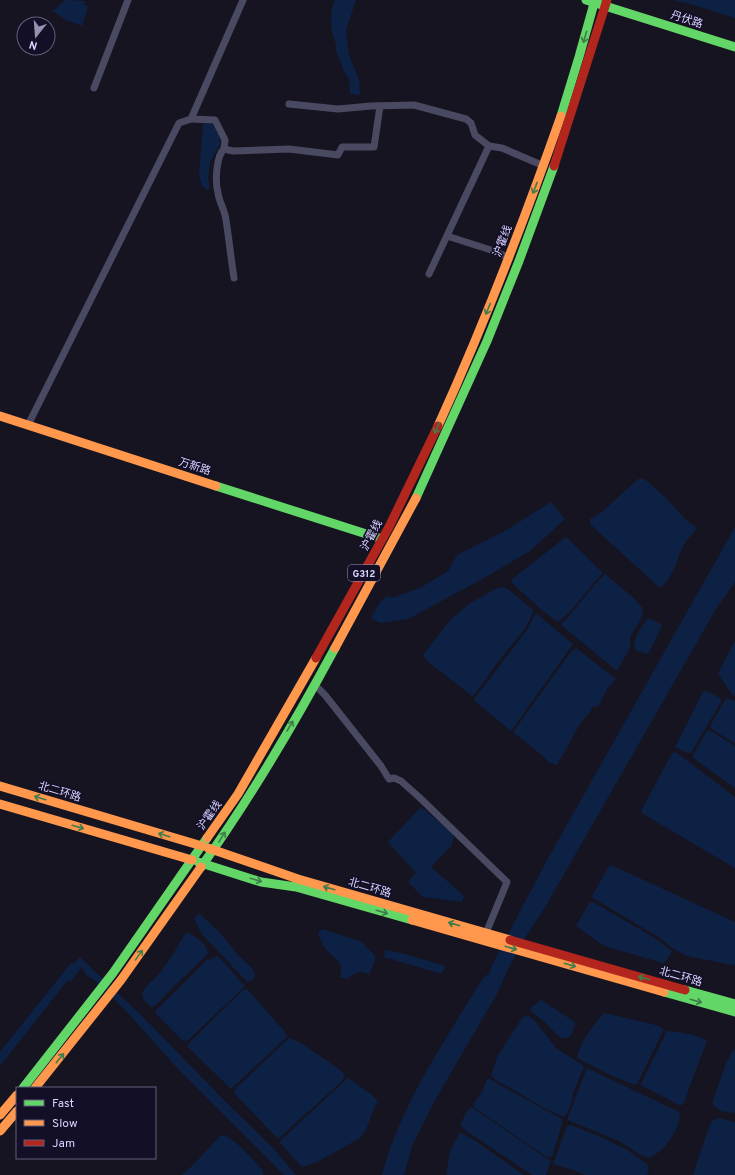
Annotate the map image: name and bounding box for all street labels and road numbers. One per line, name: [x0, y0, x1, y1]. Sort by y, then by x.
street label: 丹伏路: [669, 8, 705, 32]
street label: 沪霍线: [490, 223, 515, 259]
street label: 万新路: [177, 455, 213, 479]
street label: 沪霍线: [358, 518, 386, 553]
road number: G312: [348, 565, 380, 581]
street label: 北二环路: [37, 779, 83, 805]
street label: 沪霍线: [195, 798, 225, 833]
street label: 北二环路: [347, 875, 393, 901]
street label: 北二环路: [658, 964, 704, 990]

